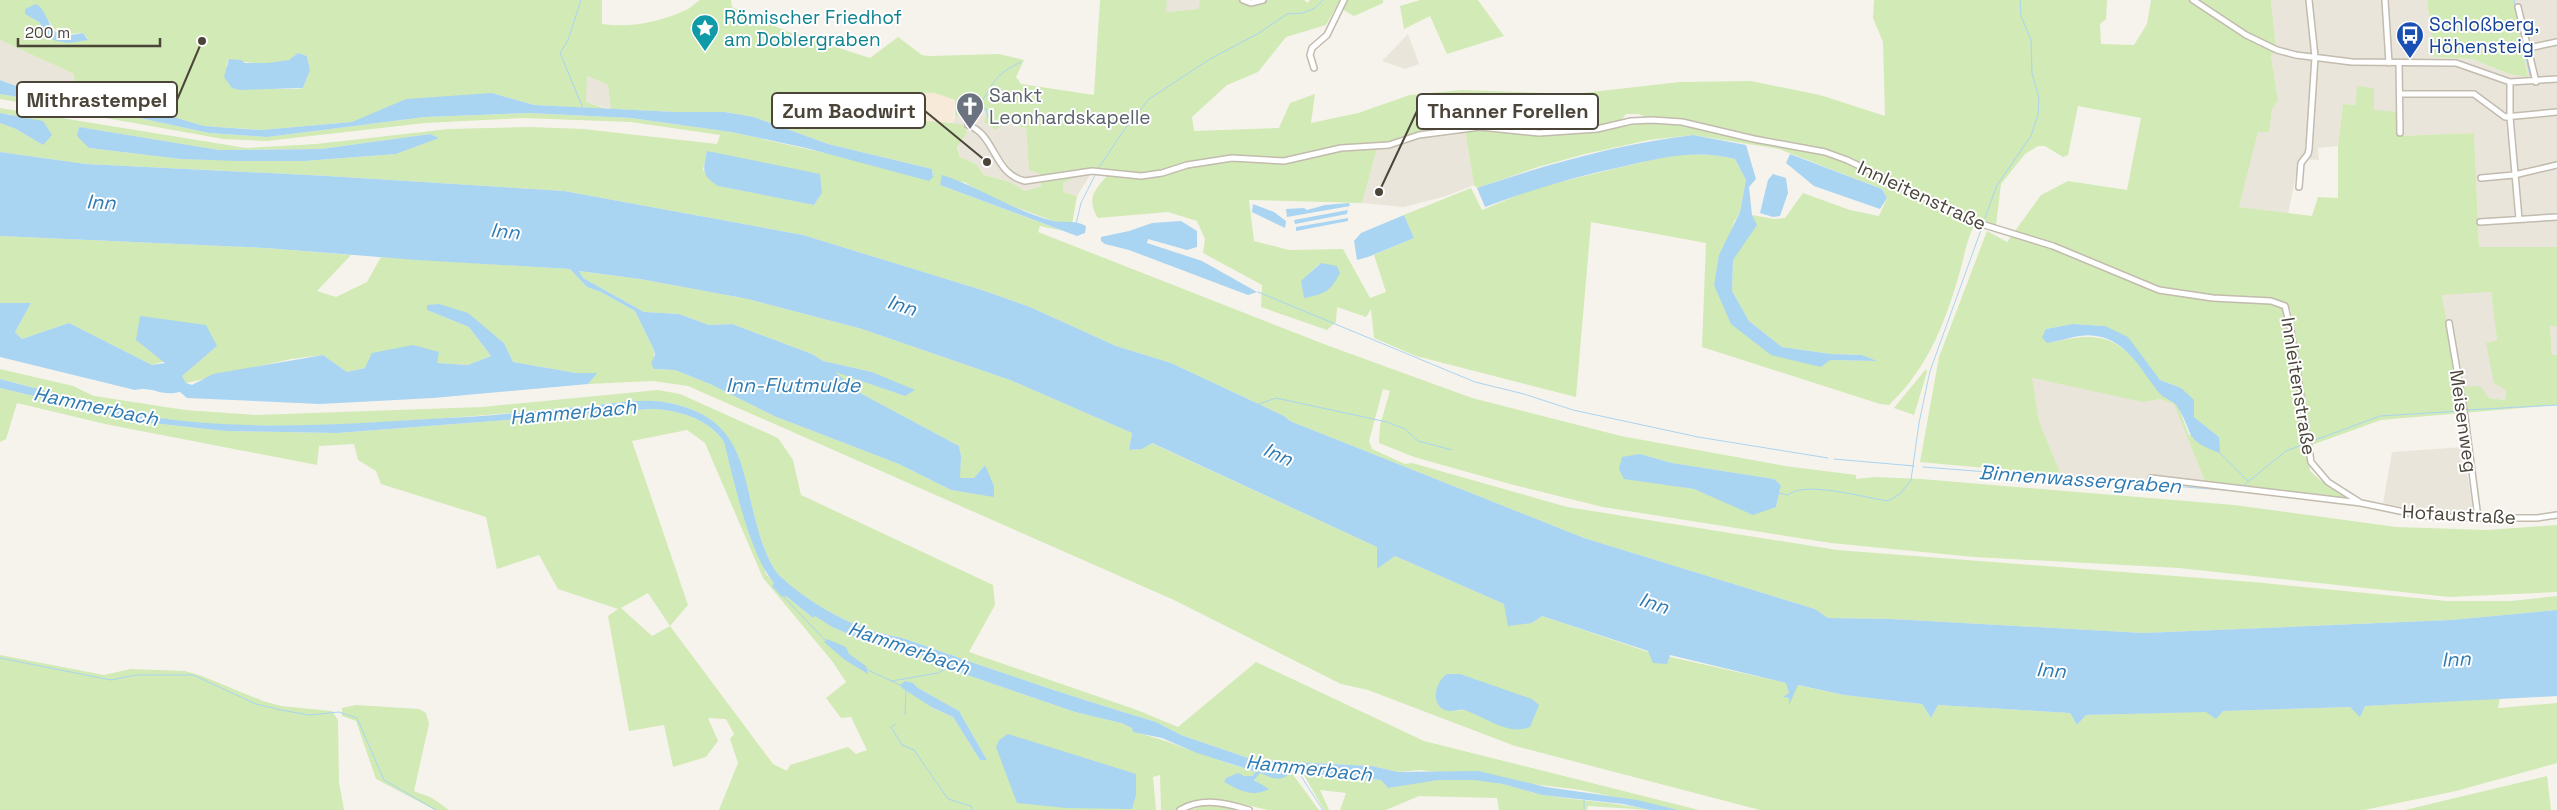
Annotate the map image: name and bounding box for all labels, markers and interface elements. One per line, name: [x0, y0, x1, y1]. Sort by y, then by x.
place label: Römischer Friedhof am Doblergraben: [724, 5, 902, 52]
place label: Schloßberg, Höhensteig: [2429, 12, 2539, 59]
place icon: Römischer Friedhof am Doblergraben: [690, 13, 720, 52]
scale bar: [18, 15, 160, 47]
bus stop icon: Schloßberg, Höhensteig: [2395, 20, 2425, 59]
text: 200 m: [25, 23, 70, 42]
callout: Mithrastempel: [17, 82, 177, 117]
place label: Sankt Leonhardskapelle: [989, 83, 1151, 130]
text: Mithrastempel: [27, 87, 167, 113]
church icon: Sankt Leonhardskapelle: [955, 91, 985, 130]
callout: Zum Baodwirt: [772, 93, 925, 128]
callout: Thanner Forellen: [1417, 94, 1598, 129]
text: Zum Baodwirt: [782, 98, 916, 124]
text: Thanner Forellen: [1427, 98, 1589, 124]
street label: Innleitenstraße: [1853, 155, 1990, 236]
water label: Inn: [86, 188, 117, 216]
water label: Inn: [489, 217, 522, 246]
water label: Inn: [884, 288, 921, 322]
street label: Innleitenstraße: [2275, 315, 2322, 457]
street label: Meisenweg: [2444, 368, 2483, 474]
water label: Inn-Flutmulde: [726, 372, 861, 398]
water label: Hammerbach: [31, 380, 161, 432]
water label: Hammerbach: [509, 393, 638, 430]
water label: Inn: [1259, 436, 1297, 472]
water label: Binnenwassergraben: [1978, 459, 2183, 499]
street label: Hofaustraße: [2401, 499, 2516, 530]
water label: Inn: [1636, 586, 1673, 620]
water label: Hammerbach: [845, 615, 974, 681]
water label: Inn: [2441, 645, 2472, 673]
water label: Inn: [2035, 656, 2067, 684]
water label: Hammerbach: [1245, 748, 1374, 788]

